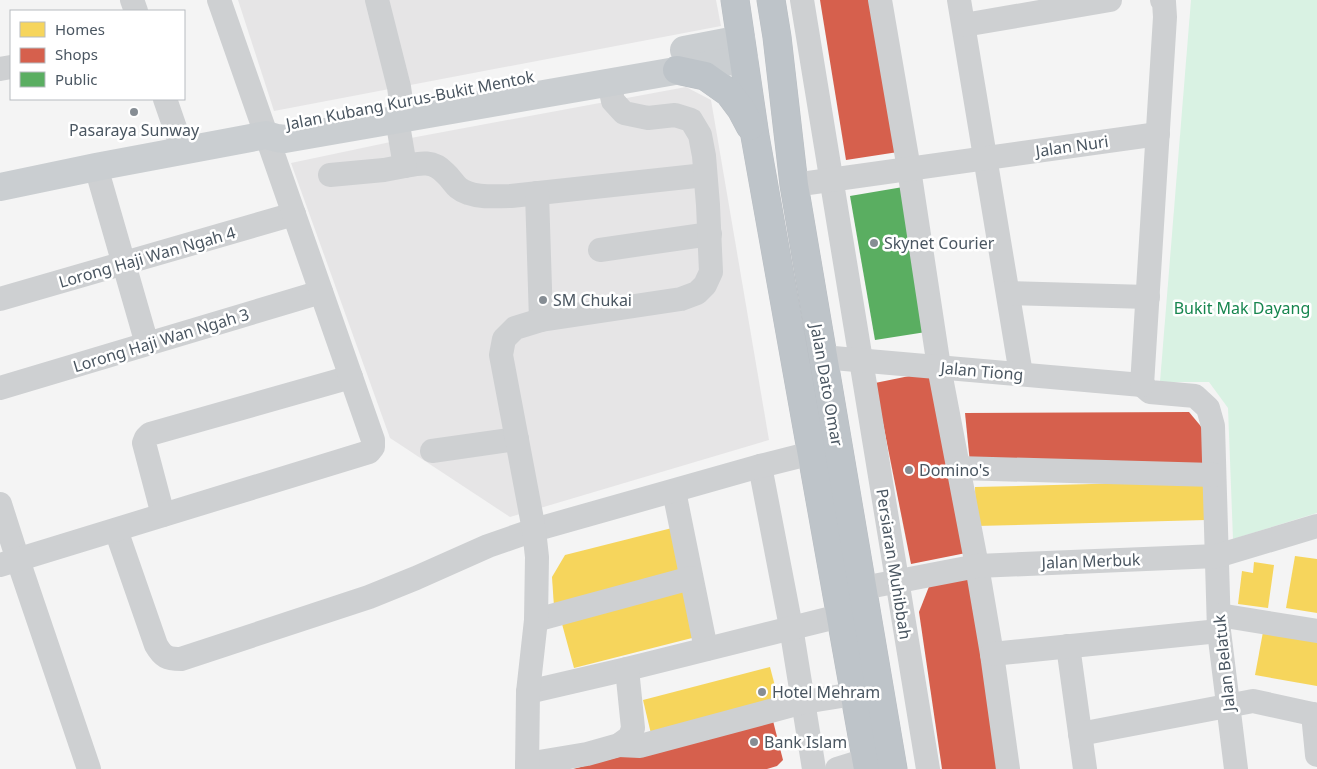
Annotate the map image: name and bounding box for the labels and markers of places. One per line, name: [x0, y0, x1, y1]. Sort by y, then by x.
marker: Pasaraya Sunway: [128, 106, 140, 118]
place label: Pasaraya Sunway: [69, 119, 200, 141]
place label: Skynet Courier: [884, 232, 995, 254]
marker: Skynet Courier: [868, 237, 880, 249]
place label: SM Chukai: [553, 289, 632, 311]
marker: SM Chukai: [537, 294, 549, 306]
place label: Domino's: [919, 459, 990, 481]
marker: Domino's: [903, 464, 915, 476]
place label: Hotel Mehram: [772, 681, 880, 703]
marker: Hotel Mehram: [756, 686, 768, 698]
place label: Bank Islam: [764, 731, 847, 753]
marker: Bank Islam: [748, 736, 760, 748]

